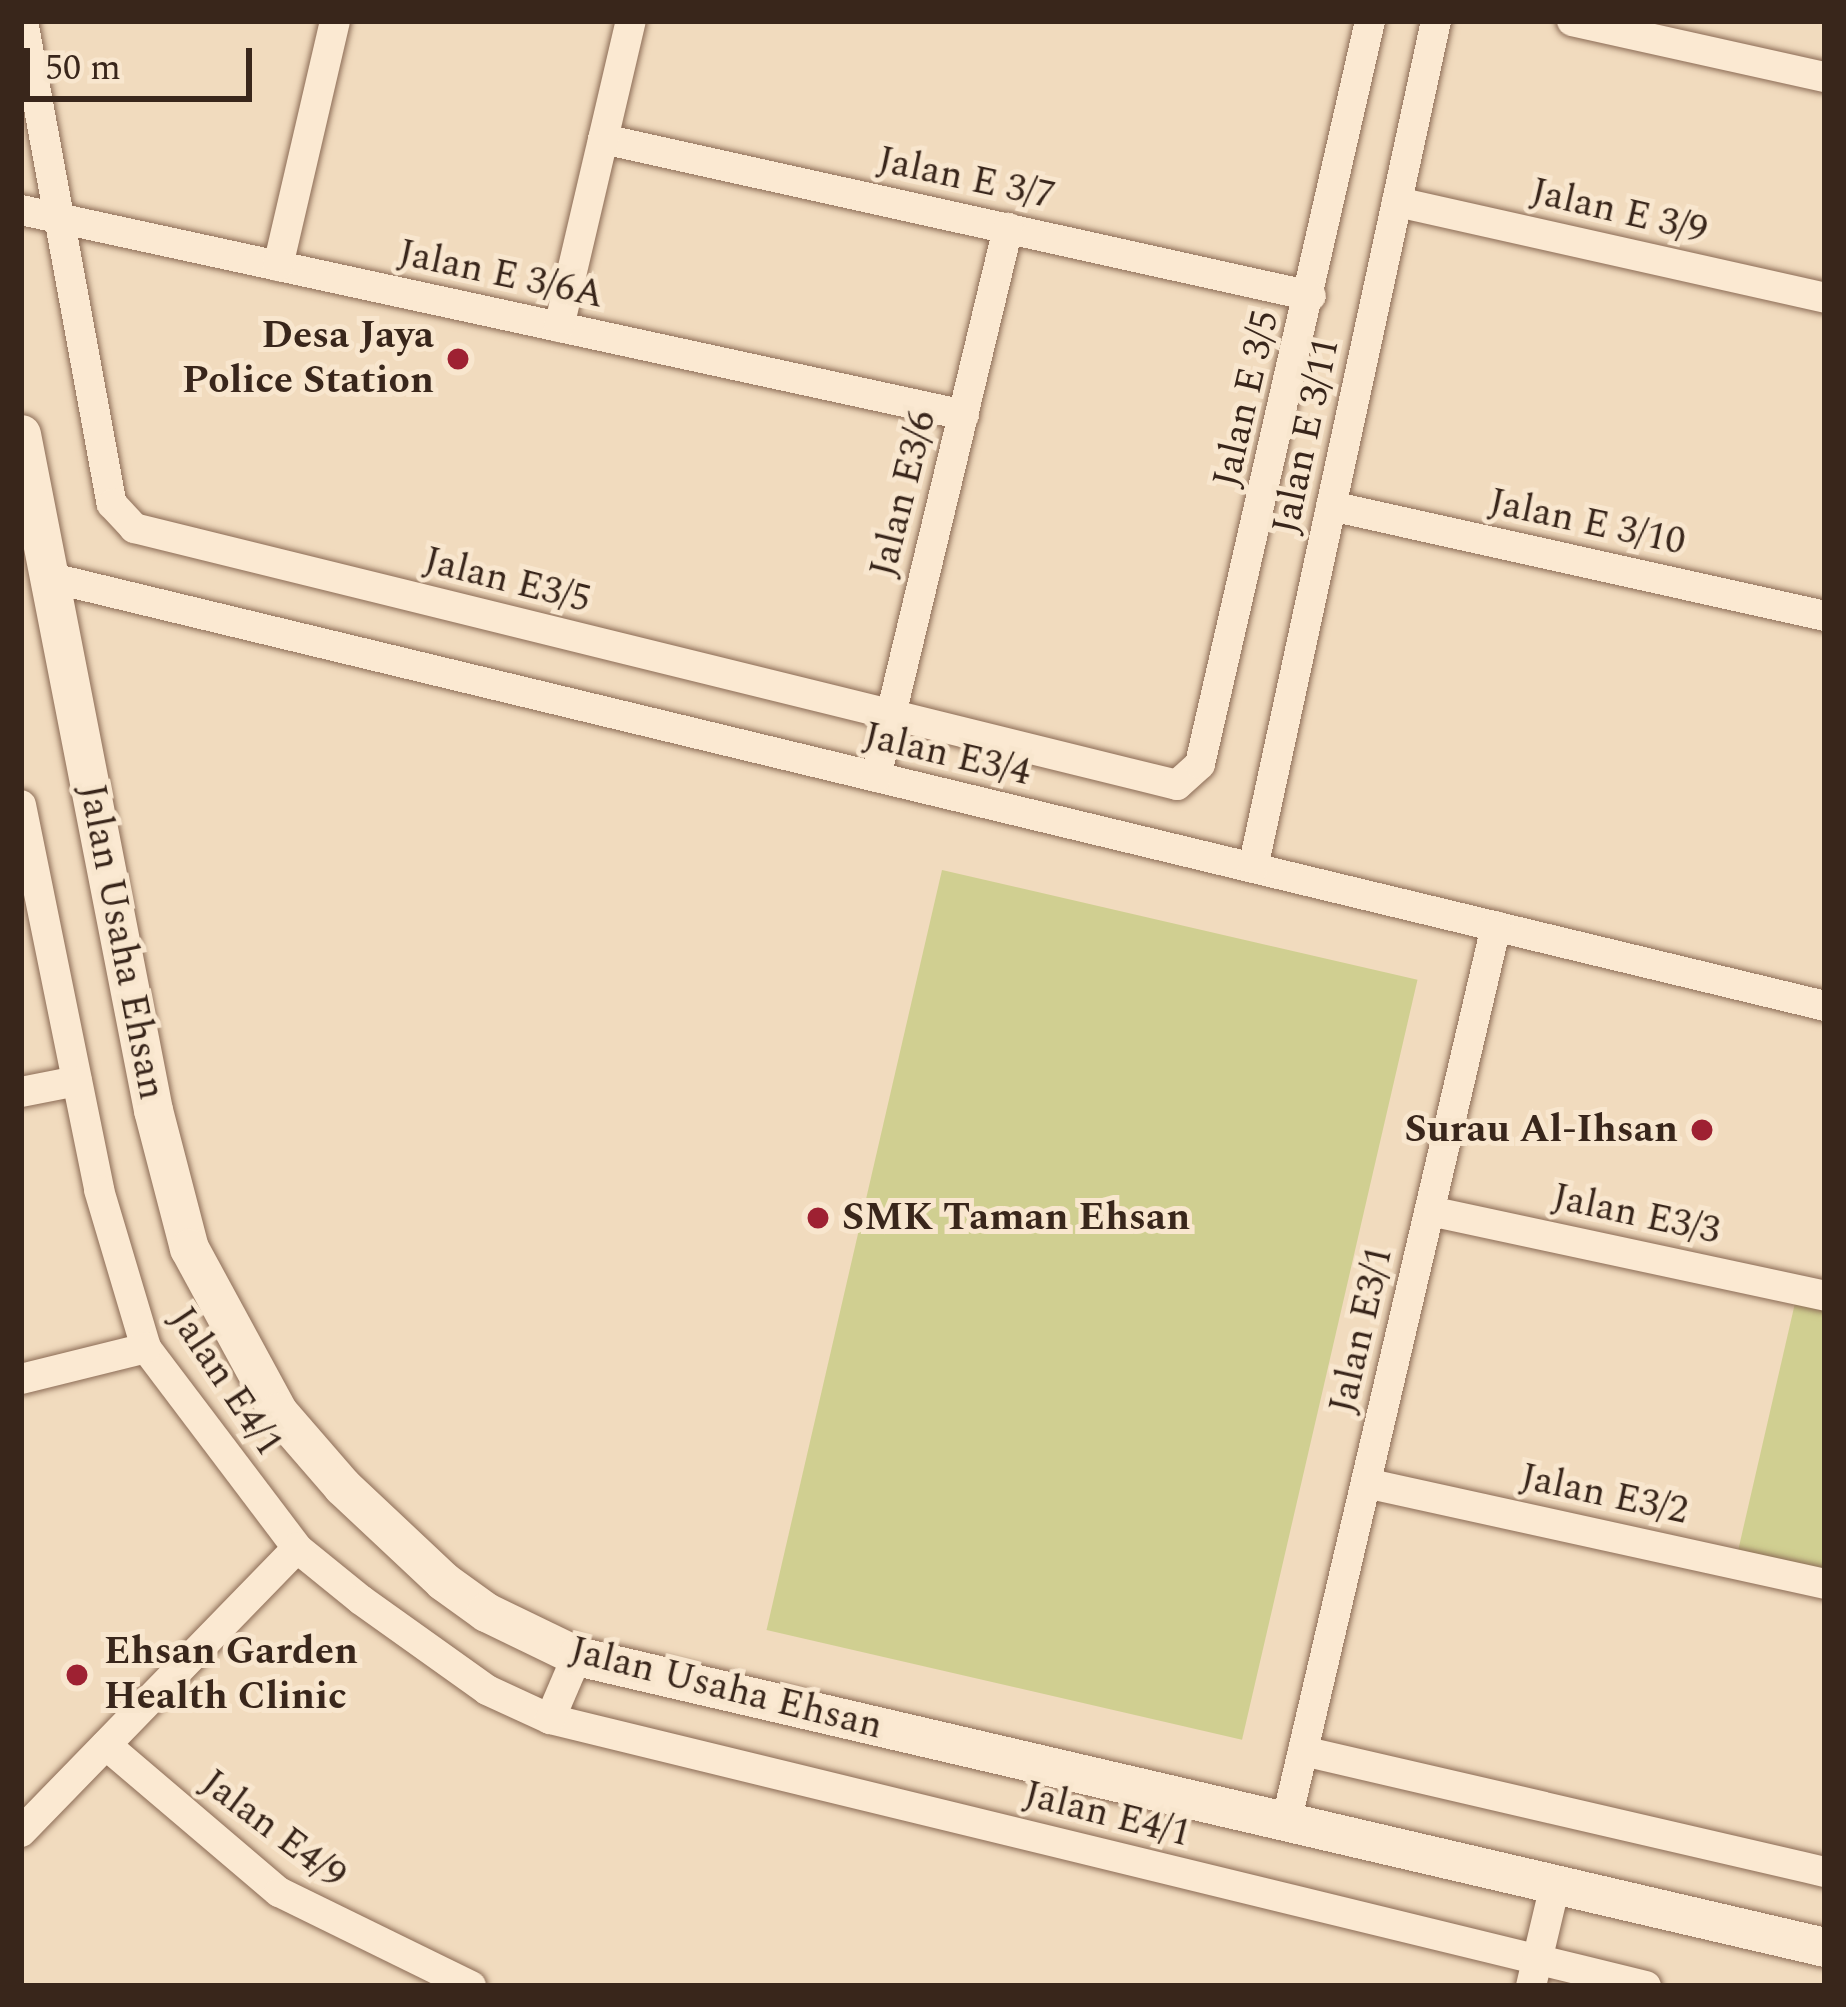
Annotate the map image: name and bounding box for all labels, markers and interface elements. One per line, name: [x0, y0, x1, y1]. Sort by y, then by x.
scale bar: [30, 24, 258, 98]
text: 50 m: [45, 41, 121, 96]
street label: Jalan E 3/7: [873, 137, 1059, 221]
street label: Jalan E 3/9: [1526, 169, 1712, 255]
street label: Jalan E 3/6A: [394, 230, 608, 320]
street label: Jalan E 3/5: [1204, 306, 1290, 492]
place label: Desa Jaya Police Station: [182, 314, 434, 405]
street label: Jalan E 3/11: [1263, 334, 1351, 538]
marker: Desa Jaya Police Station: [445, 346, 471, 372]
street label: Jalan E3/6: [861, 406, 947, 582]
street label: Jalan E 3/10: [1485, 479, 1689, 567]
street label: Jalan E3/5: [419, 538, 595, 624]
street label: Jalan E3/4: [859, 713, 1035, 797]
street label: Jalan Usaha Ehsan: [67, 780, 175, 1104]
place label: Surau Al-Ihsan: [1405, 1107, 1678, 1153]
marker: Surau Al-Ihsan: [1689, 1117, 1715, 1143]
street label: Jalan E3/3: [1548, 1174, 1724, 1256]
place label: SMK Taman Ehsan: [842, 1195, 1190, 1241]
marker: SMK Taman Ehsan: [805, 1205, 831, 1231]
street label: Jalan E3/1: [1320, 1242, 1404, 1418]
street label: Jalan E4/1: [158, 1298, 292, 1466]
street label: Jalan E3/2: [1516, 1454, 1692, 1536]
street label: Jalan Usaha Ehsan: [565, 1628, 887, 1750]
place label: Ehsan Garden Health Clinic: [104, 1630, 358, 1721]
marker: Ehsan Garden Health Clinic: [61, 1659, 93, 1691]
street label: Jalan E4/9: [191, 1760, 355, 1900]
street label: Jalan E4/1: [1019, 1772, 1195, 1858]

